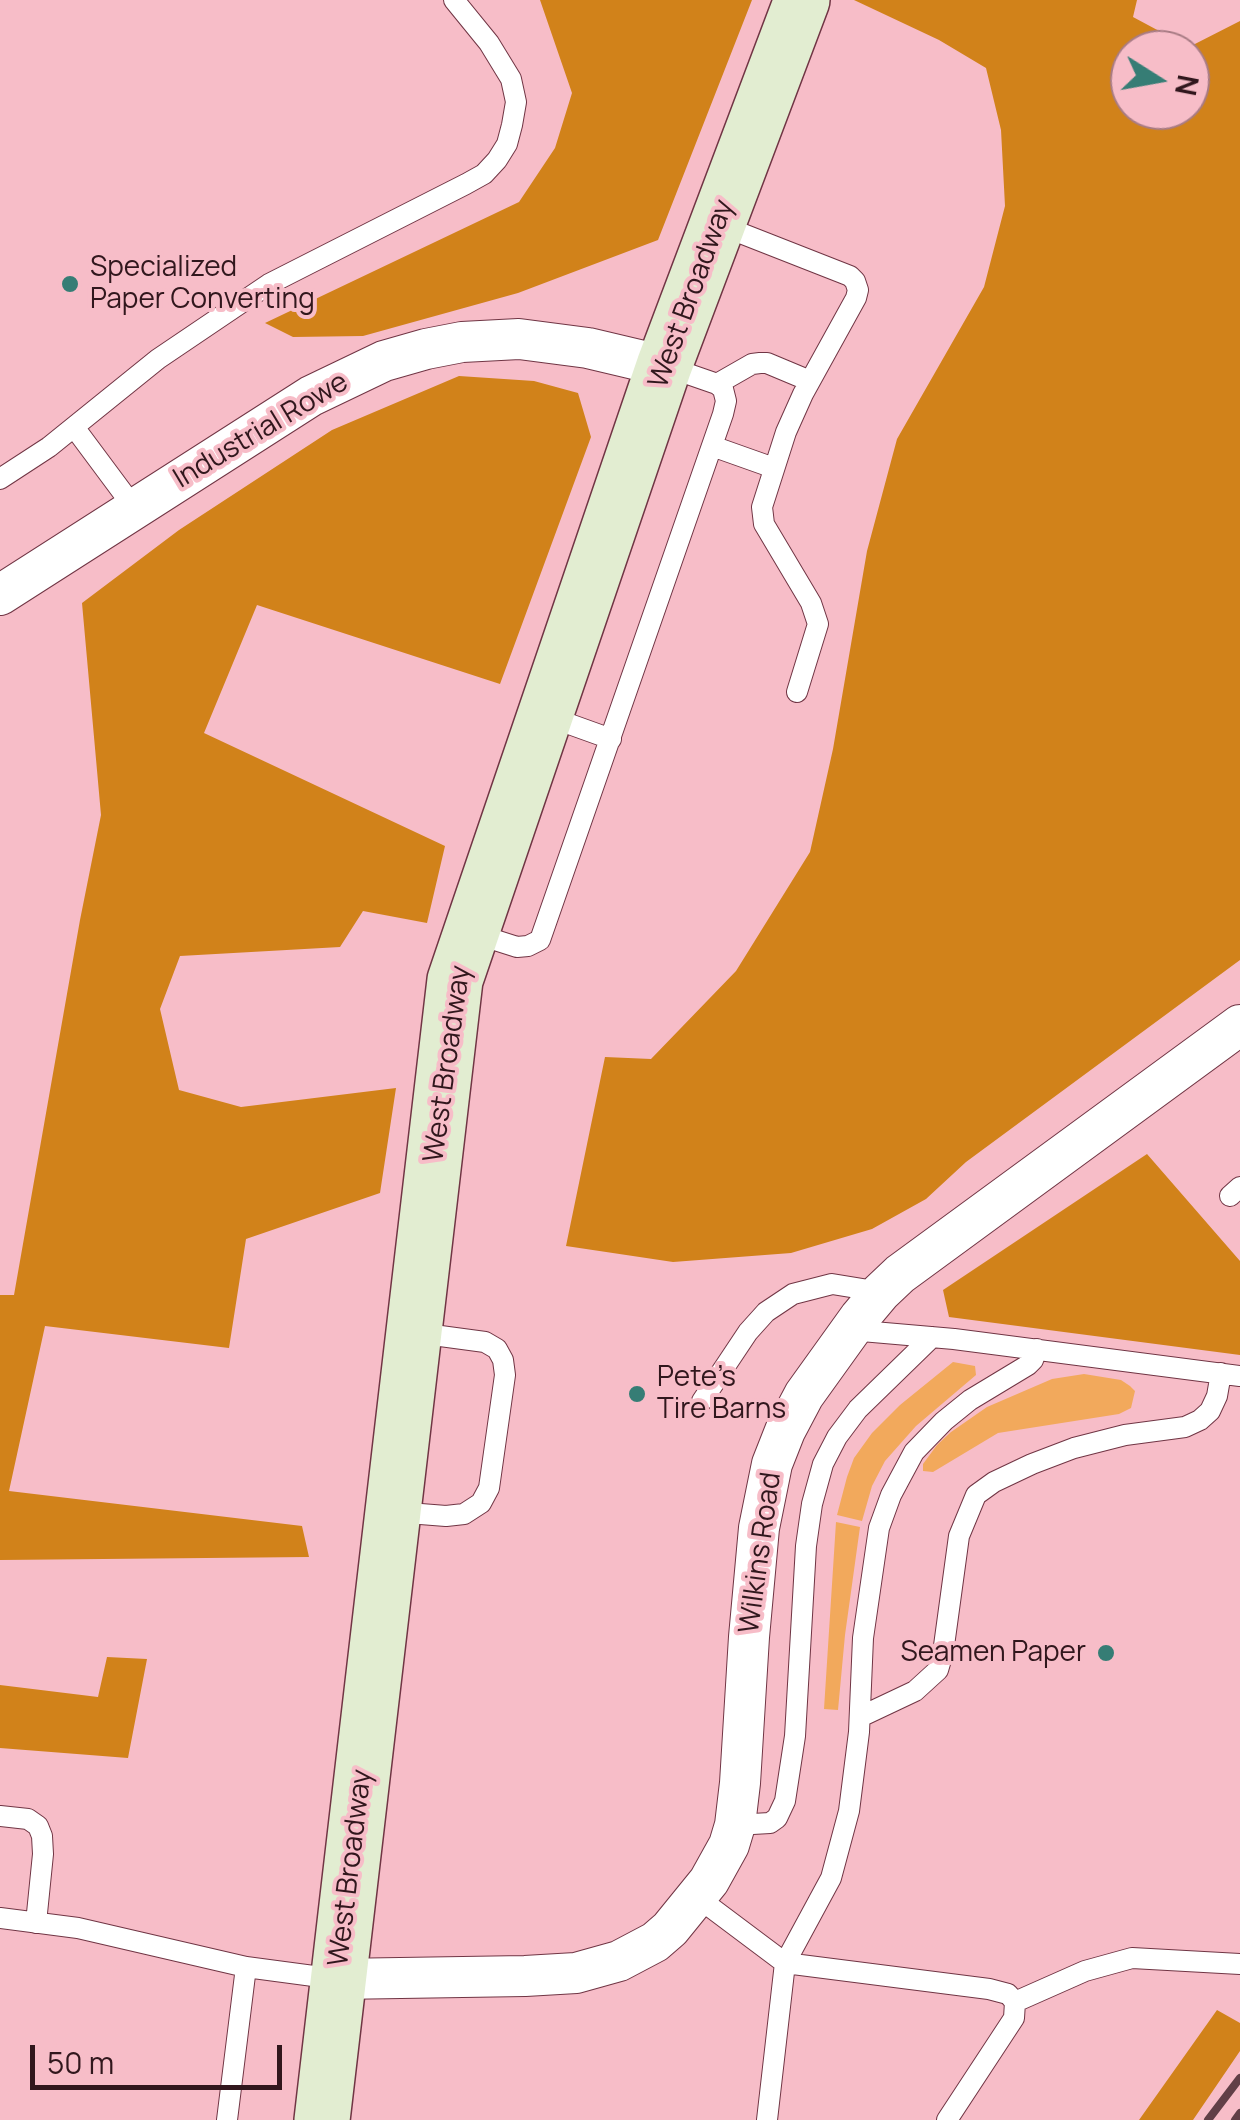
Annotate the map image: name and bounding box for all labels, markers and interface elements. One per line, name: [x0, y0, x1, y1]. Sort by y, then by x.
north arrow: [1110, 30, 1210, 130]
text: N: [1167, 72, 1208, 99]
street label: West Broadway: [642, 195, 742, 393]
place label: Specialized Paper Converting: [90, 251, 315, 317]
marker: Specialized Paper Converting: [59, 273, 81, 295]
street label: Industrial Rowe: [168, 366, 354, 496]
street label: West Broadway: [418, 964, 478, 1164]
place label: Pete’s Tire Barns: [657, 1361, 786, 1427]
marker: Pete’s Tire Barns: [626, 1383, 648, 1405]
street label: Wilkins Road: [733, 1470, 789, 1636]
place label: Seamen Paper: [900, 1636, 1086, 1670]
marker: Seamen Paper: [1095, 1642, 1117, 1664]
street label: West Broadway: [322, 1768, 380, 1968]
scale bar: [35, 2025, 288, 2087]
text: 50 m: [47, 2042, 114, 2083]

